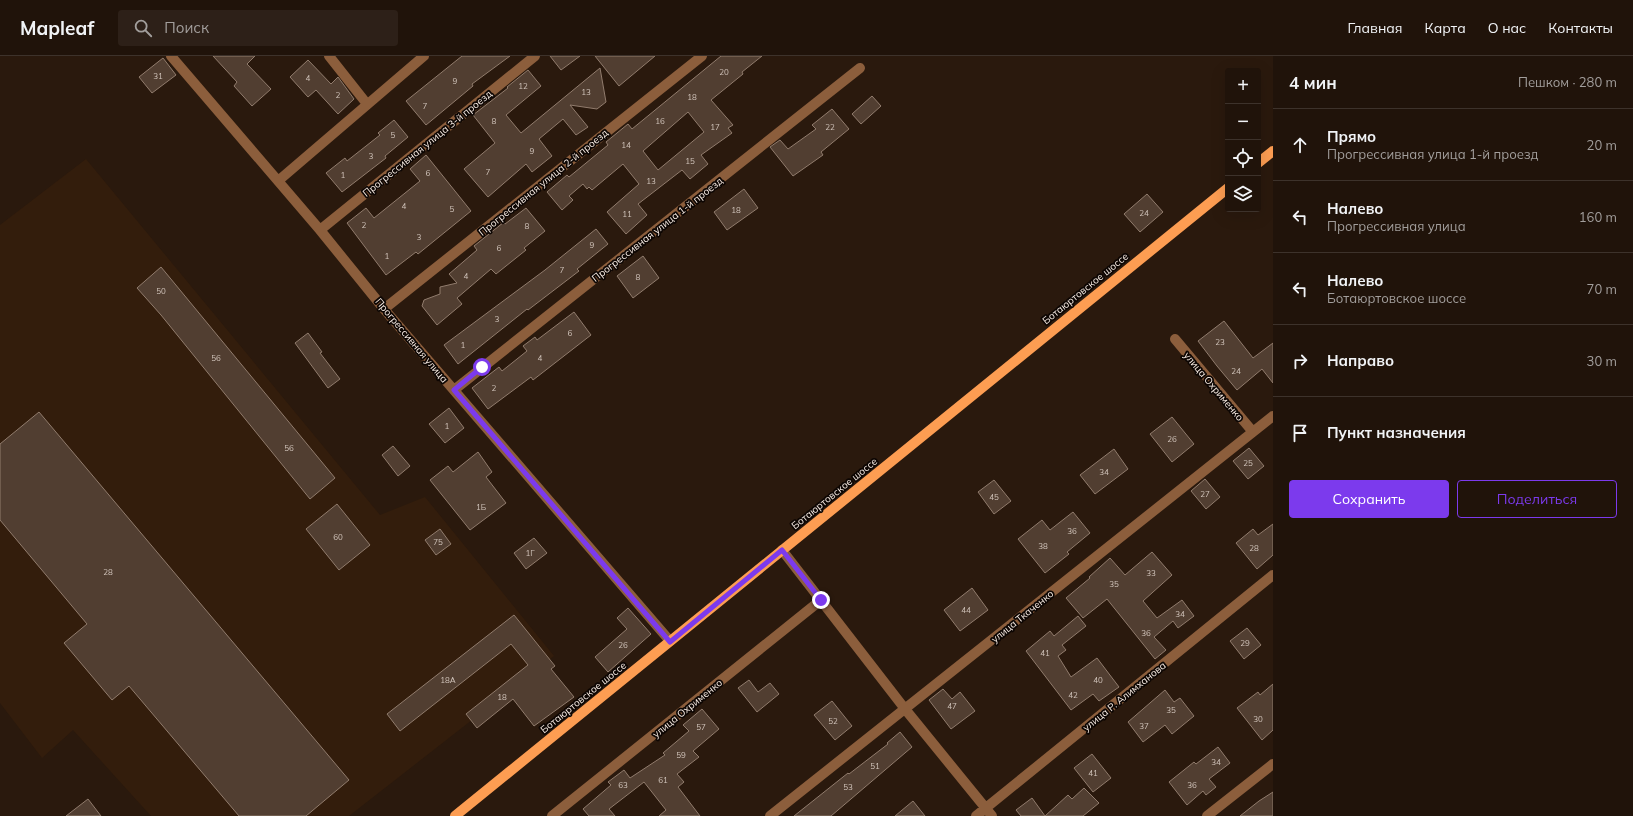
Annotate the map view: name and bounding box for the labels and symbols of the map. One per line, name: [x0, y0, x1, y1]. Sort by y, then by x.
house number: 20: [719, 67, 729, 77]
house number: 31: [153, 71, 163, 81]
house number: 4: [306, 73, 311, 83]
house number: 9: [453, 76, 458, 86]
house number: 12: [518, 81, 528, 91]
street label: Прогрессивная улица 3-й проезд: [360, 87, 494, 199]
house number: 13: [581, 87, 591, 97]
house number: 2: [336, 90, 341, 100]
house number: 18: [687, 92, 697, 102]
house number: 7: [423, 101, 428, 111]
house number: 8: [492, 116, 497, 126]
house number: 16: [655, 116, 665, 126]
house number: 17: [710, 122, 720, 132]
house number: 22: [825, 122, 835, 132]
street label: Прогрессивная улица 2-й проезд: [476, 126, 611, 239]
house number: 5: [391, 130, 396, 140]
house number: 14: [621, 140, 631, 150]
house number: 9: [530, 146, 535, 156]
house number: 3: [369, 151, 373, 161]
house number: 15: [685, 156, 695, 166]
house number: 7: [486, 167, 491, 177]
house number: 6: [426, 168, 431, 178]
house number: 1: [341, 170, 346, 180]
street label: Прогрессивная улица 1-й проезд: [589, 174, 725, 285]
house number: 13: [646, 176, 656, 186]
house number: 4: [402, 201, 407, 211]
house number: 5: [450, 204, 455, 214]
house number: 18: [731, 205, 741, 215]
house number: 24: [1139, 208, 1149, 218]
house number: 11: [622, 209, 632, 219]
house number: 2: [362, 220, 367, 230]
house number: 8: [525, 221, 530, 231]
house number: 3: [417, 232, 422, 242]
house number: 9: [590, 240, 595, 250]
house number: 6: [497, 243, 502, 253]
street label: Ботаюртовское шоссе: [1040, 249, 1131, 327]
house number: 1: [385, 251, 390, 261]
house number: 7: [560, 265, 565, 275]
house number: 4: [464, 271, 469, 281]
house number: 8: [636, 272, 641, 282]
house number: 50: [156, 286, 166, 296]
street label: Прогрессивная улица: [372, 295, 451, 385]
house number: 3: [495, 314, 500, 324]
house number: 6: [568, 328, 573, 338]
house number: 23: [1215, 337, 1225, 347]
house number: 1: [461, 340, 466, 350]
street label: улица Охрименко: [1181, 349, 1246, 424]
house number: 56: [211, 353, 221, 363]
house number: 4: [538, 353, 543, 363]
route start: [473, 358, 491, 376]
house number: 24: [1231, 366, 1241, 376]
house number: 2: [492, 383, 497, 393]
house number: 1: [445, 421, 450, 431]
house number: 26: [1167, 434, 1177, 444]
house number: 56: [284, 443, 294, 453]
street label: Ботаюртовское шоссе: [789, 454, 880, 532]
house number: 25: [1243, 458, 1253, 468]
house number: 34: [1099, 467, 1109, 477]
house number: 27: [1200, 489, 1210, 499]
house number: 45: [989, 492, 999, 502]
house number: 1Б: [476, 502, 487, 512]
house number: 36: [1067, 526, 1077, 536]
house number: 60: [333, 532, 343, 542]
house number: 75: [433, 537, 443, 547]
house number: 38: [1038, 541, 1048, 551]
house number: 28: [1249, 543, 1259, 553]
house number: 1Г: [525, 548, 535, 558]
house number: 28: [103, 567, 113, 577]
house number: 33: [1146, 568, 1156, 578]
house number: 35: [1109, 579, 1119, 589]
street label: улица Ткаченко: [988, 587, 1056, 646]
route end: [812, 591, 830, 609]
house number: 44: [961, 605, 971, 615]
house number: 34: [1175, 609, 1185, 619]
house number: 36: [1141, 628, 1151, 638]
house number: 29: [1240, 638, 1250, 648]
house number: 26: [618, 640, 628, 650]
house number: 41: [1040, 648, 1050, 658]
street label: Ботаюртовское шоссе: [538, 658, 629, 736]
street label: улица Р. Алимханова: [1080, 659, 1169, 734]
house number: 18А: [440, 675, 456, 685]
house number: 40: [1093, 675, 1103, 685]
street label: улица Охрименко: [650, 676, 725, 741]
house number: 42: [1068, 690, 1078, 700]
house number: 18: [497, 692, 507, 702]
house number: 47: [947, 701, 957, 711]
house number: 35: [1166, 705, 1176, 715]
house number: 30: [1253, 714, 1263, 724]
house number: 52: [828, 716, 838, 726]
house number: 37: [1139, 721, 1149, 731]
house number: 57: [696, 722, 706, 732]
house number: 59: [676, 750, 686, 760]
house number: 34: [1211, 757, 1221, 767]
house number: 51: [870, 761, 880, 771]
house number: 41: [1088, 768, 1098, 778]
house number: 61: [658, 775, 668, 785]
house number: 63: [618, 780, 628, 790]
house number: 36: [1187, 780, 1197, 790]
house number: 53: [843, 782, 853, 792]

